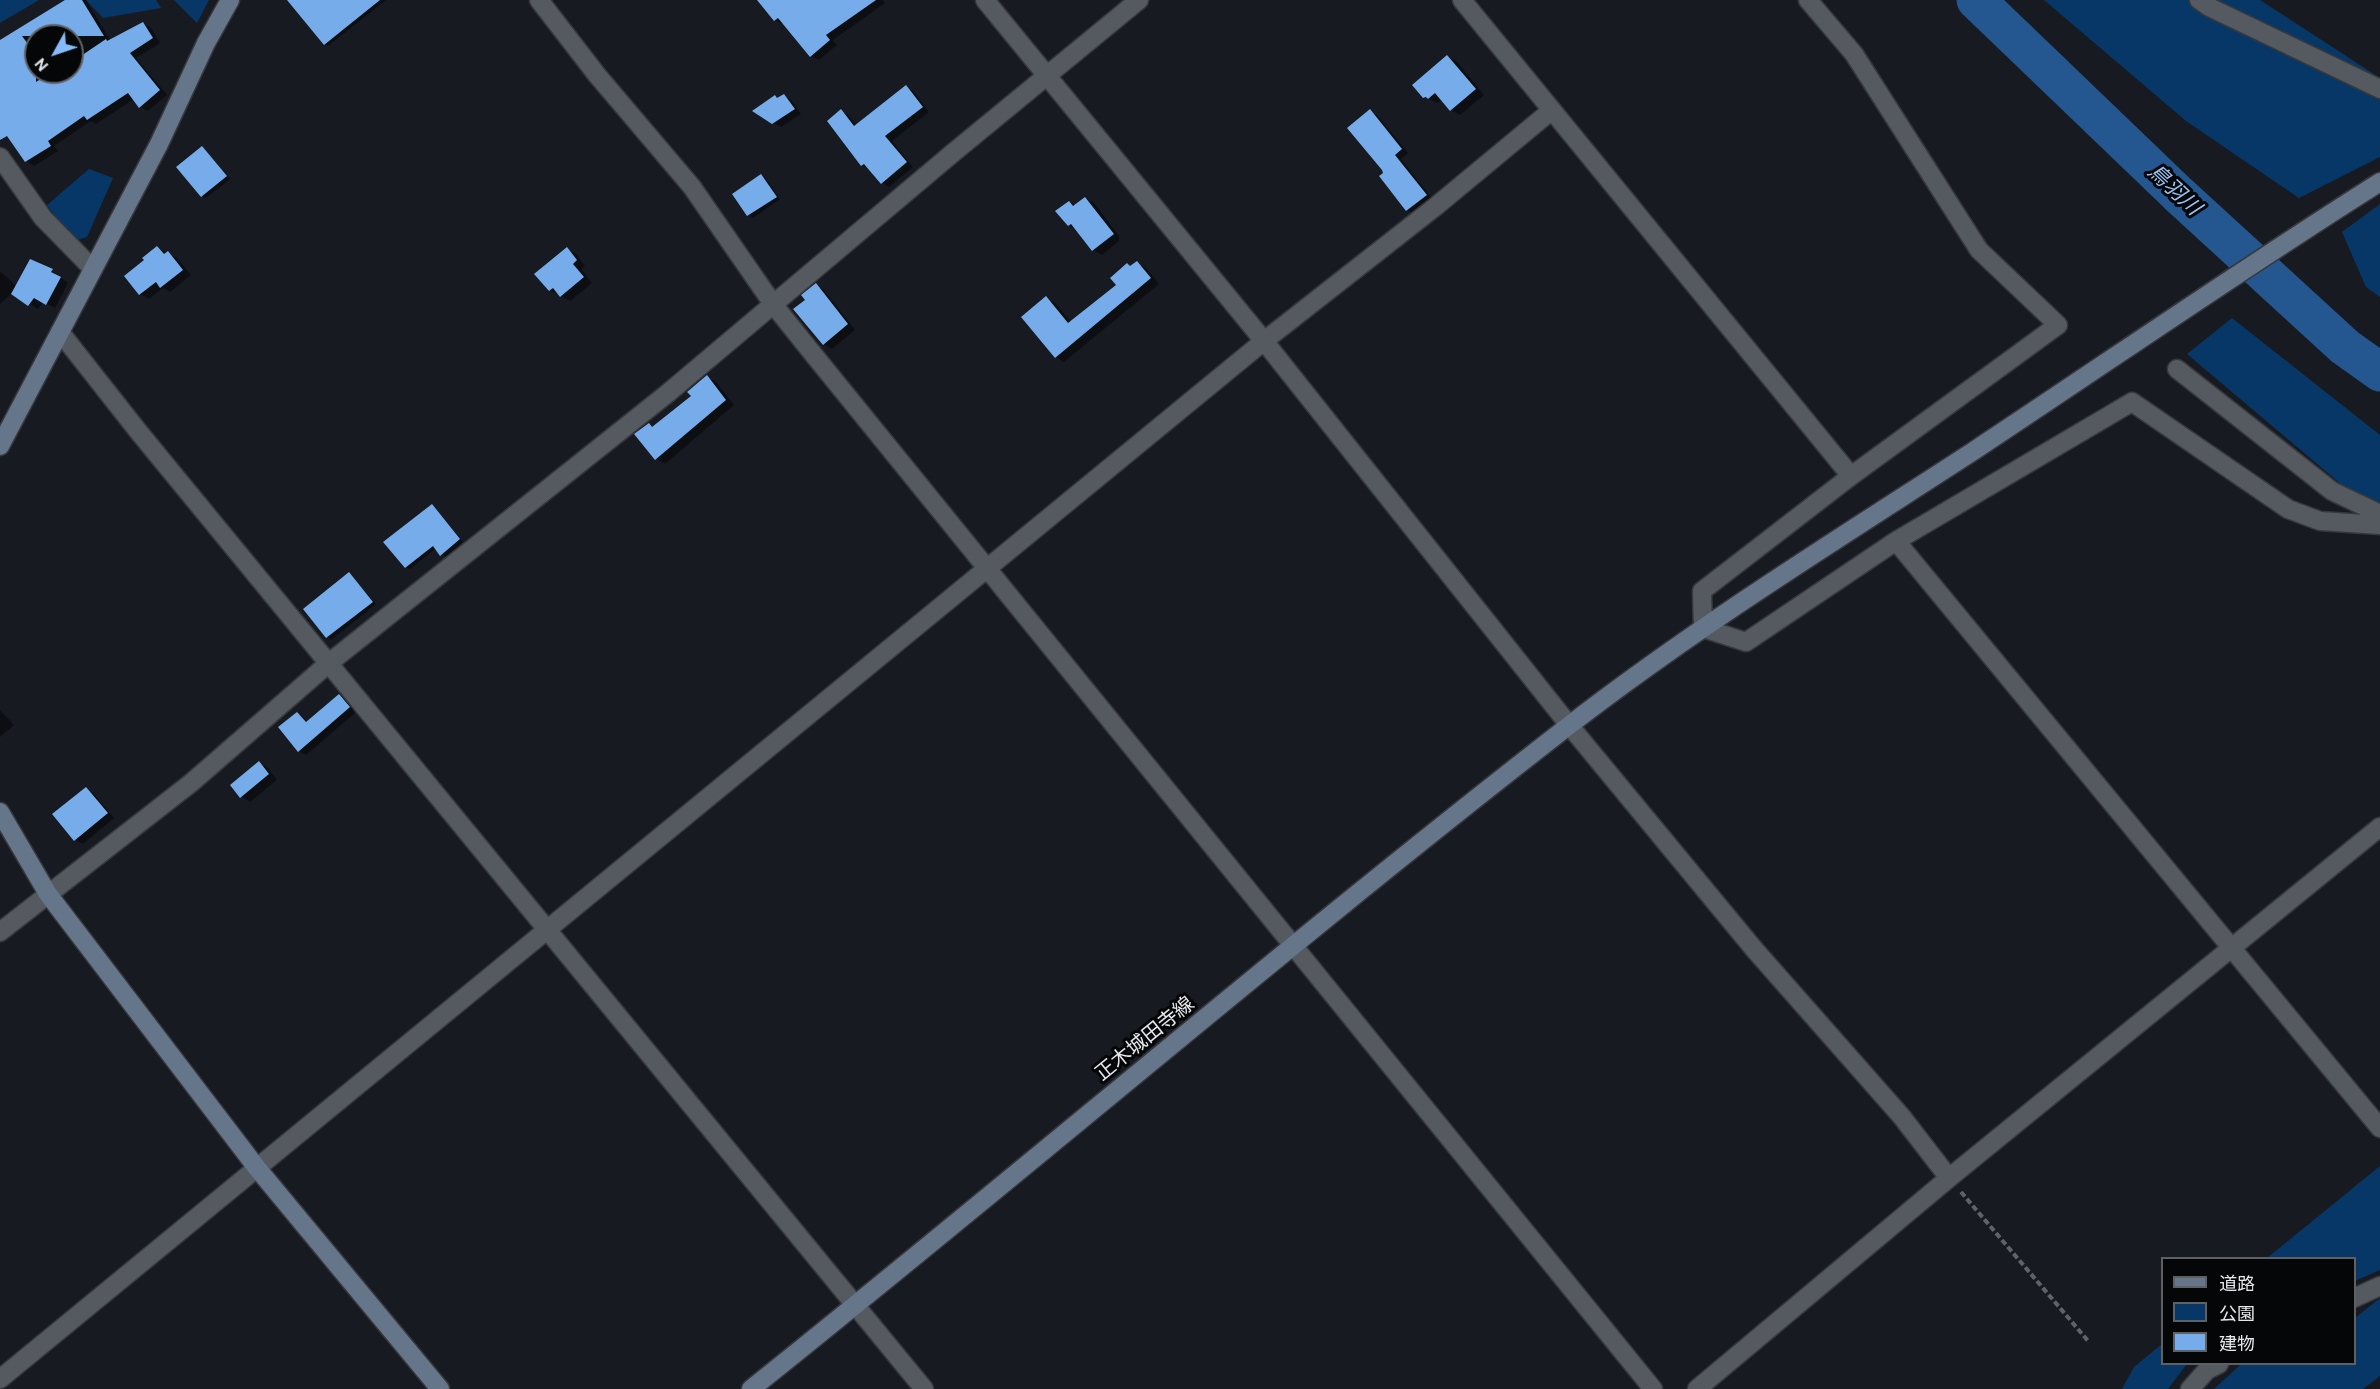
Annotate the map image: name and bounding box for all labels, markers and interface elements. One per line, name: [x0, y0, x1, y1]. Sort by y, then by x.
north arrow: [24, 24, 84, 84]
text: N: [30, 54, 52, 75]
water label: 鳥羽川: [2142, 159, 2206, 221]
street label: 正木城田寺線: [1091, 992, 1199, 1086]
legend: [2161, 1257, 2356, 1365]
text: 道路: [2219, 1273, 2255, 1295]
text: 公園: [2219, 1303, 2255, 1325]
text: 建物: [2219, 1333, 2255, 1355]

